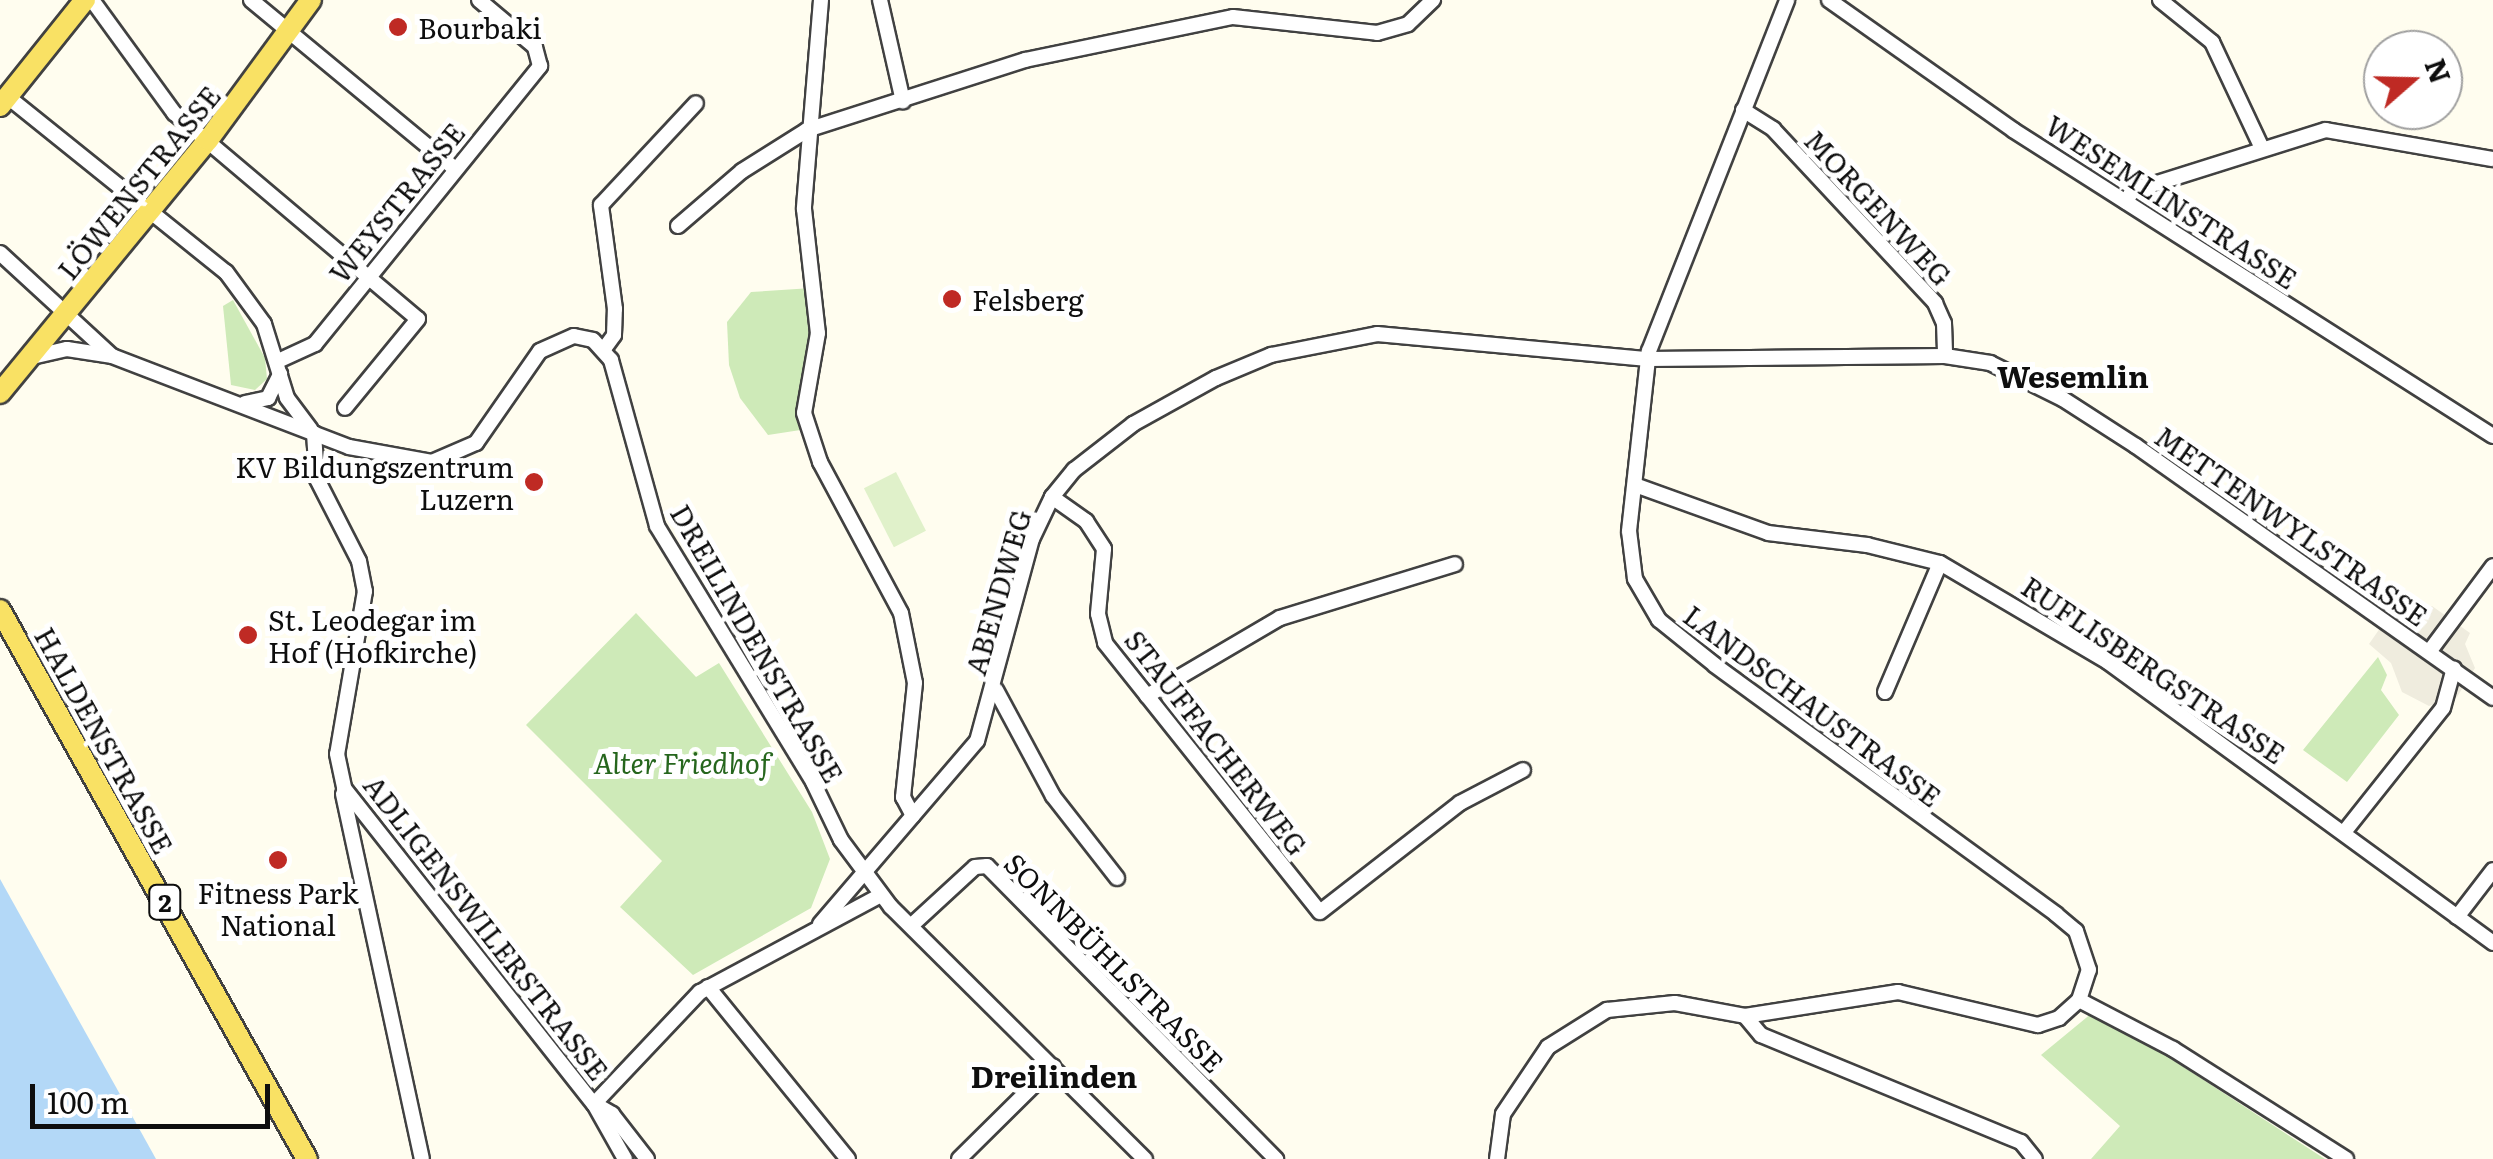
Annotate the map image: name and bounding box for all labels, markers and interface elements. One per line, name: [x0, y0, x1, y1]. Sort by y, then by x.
place label: Bourbaki: [418, 10, 542, 44]
marker: Bourbaki: [387, 16, 409, 38]
north arrow: [2363, 30, 2463, 130]
text: N: [2416, 52, 2463, 89]
street label: LÖWENSTRASSE: [50, 79, 226, 285]
street label: WESEMLINSTRASSE: [2040, 107, 2304, 295]
street label: WEYSTRASSE: [321, 115, 471, 289]
street label: MORGENWEG: [1799, 122, 1959, 292]
place label: Felsberg: [972, 282, 1084, 316]
marker: Felsberg: [941, 288, 963, 310]
district label: Wesemlin: [1997, 357, 2149, 393]
street label: METTENWYLSTRASSE: [2149, 418, 2435, 632]
place label: KV Bildungszentrum Luzern: [235, 449, 514, 515]
marker: KV Bildungszentrum Luzern: [523, 471, 545, 493]
street label: DREILINDENSTRASSE: [665, 498, 851, 788]
street label: ABENDWEG: [957, 505, 1037, 679]
street label: RUFLISBERGSTRASSE: [2016, 568, 2292, 770]
street label: LANDSCHAUSTRASSE: [1678, 597, 1948, 813]
place label: St. Leodegar im Hof (Hofkirche): [268, 602, 478, 668]
street label: HALDENSTRASSE: [29, 621, 181, 859]
street label: STAUFFACHERWEG: [1119, 623, 1315, 861]
marker: St. Leodegar im Hof (Hofkirche): [237, 624, 259, 646]
park label: Alter Friedhof: [593, 745, 771, 779]
street label: ADLIGENSWILERSTRASSE: [358, 768, 616, 1086]
street label: SONNBÜHLSTRASSE: [999, 846, 1231, 1078]
marker: Fitness Park National: [267, 849, 289, 871]
place label: Fitness Park National: [197, 875, 359, 941]
road number: 2: [148, 882, 182, 922]
district label: Dreilinden: [971, 1057, 1137, 1093]
scale bar: [35, 1064, 275, 1126]
text: 100 m: [47, 1079, 129, 1123]

